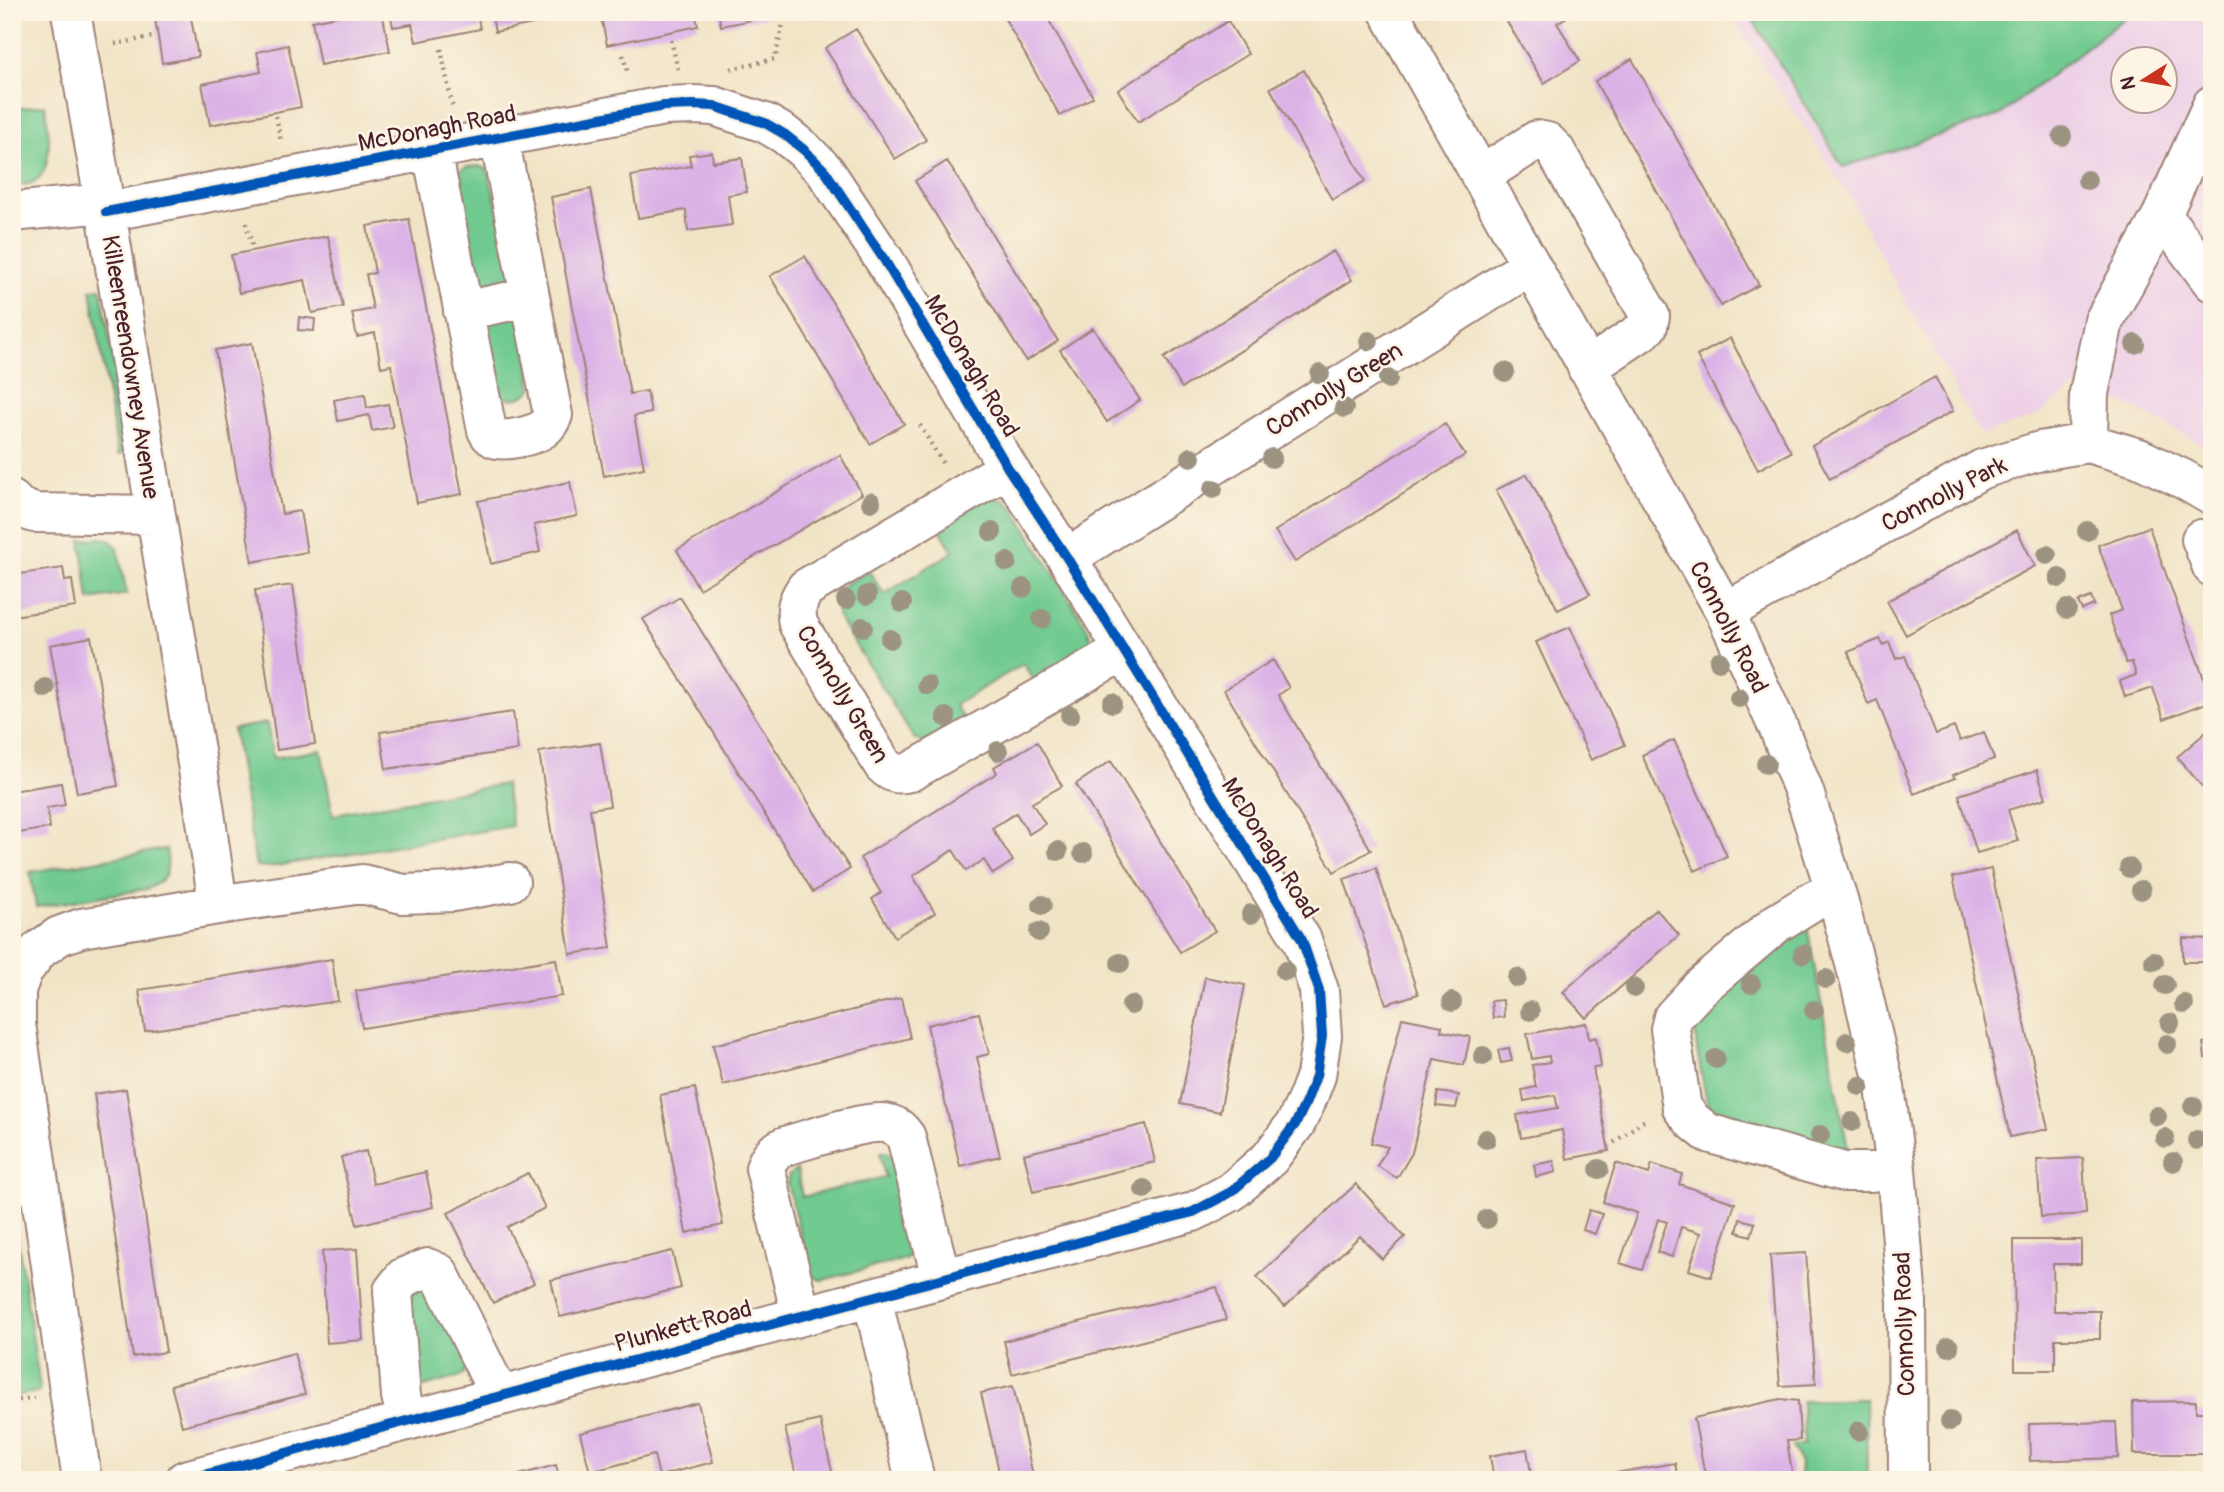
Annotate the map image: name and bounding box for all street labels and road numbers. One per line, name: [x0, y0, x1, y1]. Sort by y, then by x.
street label: McDonagh Road: [356, 99, 519, 158]
street label: Killeenreendowney Avenue: [95, 233, 166, 501]
street label: McDonagh Road: [918, 290, 1025, 442]
street label: Connolly Green: [1261, 336, 1408, 443]
street label: Connolly Park: [1877, 450, 2012, 538]
street label: Connolly Road: [1683, 556, 1774, 698]
street label: Connolly Green: [790, 620, 895, 768]
street label: McDonagh Road: [1215, 773, 1324, 924]
street label: Connolly Road: [1887, 1251, 1922, 1397]
street label: Plunkett Road: [611, 1294, 755, 1359]

